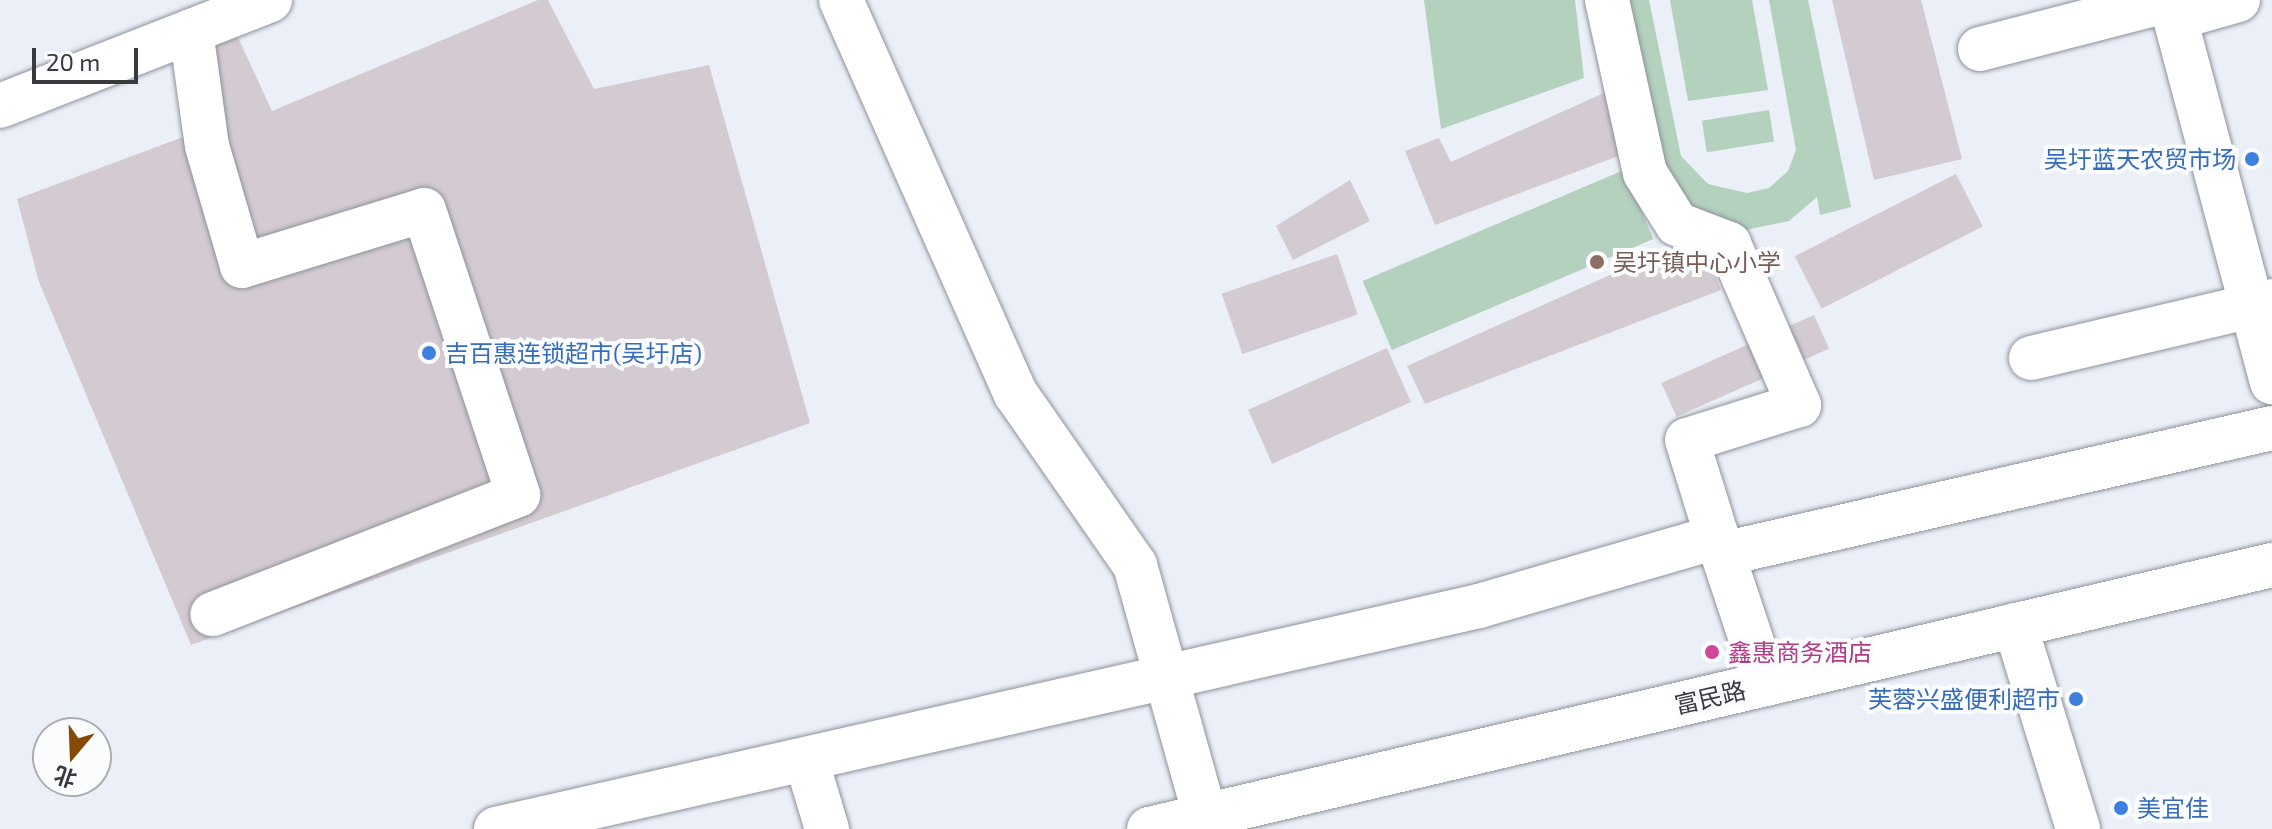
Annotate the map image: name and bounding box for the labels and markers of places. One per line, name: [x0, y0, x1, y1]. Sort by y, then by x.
place label: 吴圩蓝天农贸市场: [2044, 145, 2236, 173]
marker: 吴圩蓝天农贸市场: [2243, 150, 2261, 168]
place label: 吴圩镇中心小学: [1613, 248, 1781, 276]
marker: 吴圩镇中心小学: [1588, 253, 1606, 271]
place label: 吉百惠连锁超市(吴圩店): [445, 339, 702, 367]
marker: 吉百惠连锁超市(吴圩店): [420, 344, 438, 362]
place label: 鑫惠商务酒店: [1728, 638, 1872, 666]
marker: 鑫惠商务酒店: [1703, 643, 1721, 661]
place label: 芙蓉兴盛便利超市: [1868, 685, 2060, 713]
marker: 芙蓉兴盛便利超市: [2067, 690, 2085, 708]
place label: 美宜佳: [2137, 794, 2209, 822]
marker: 美宜佳: [2112, 799, 2130, 817]

